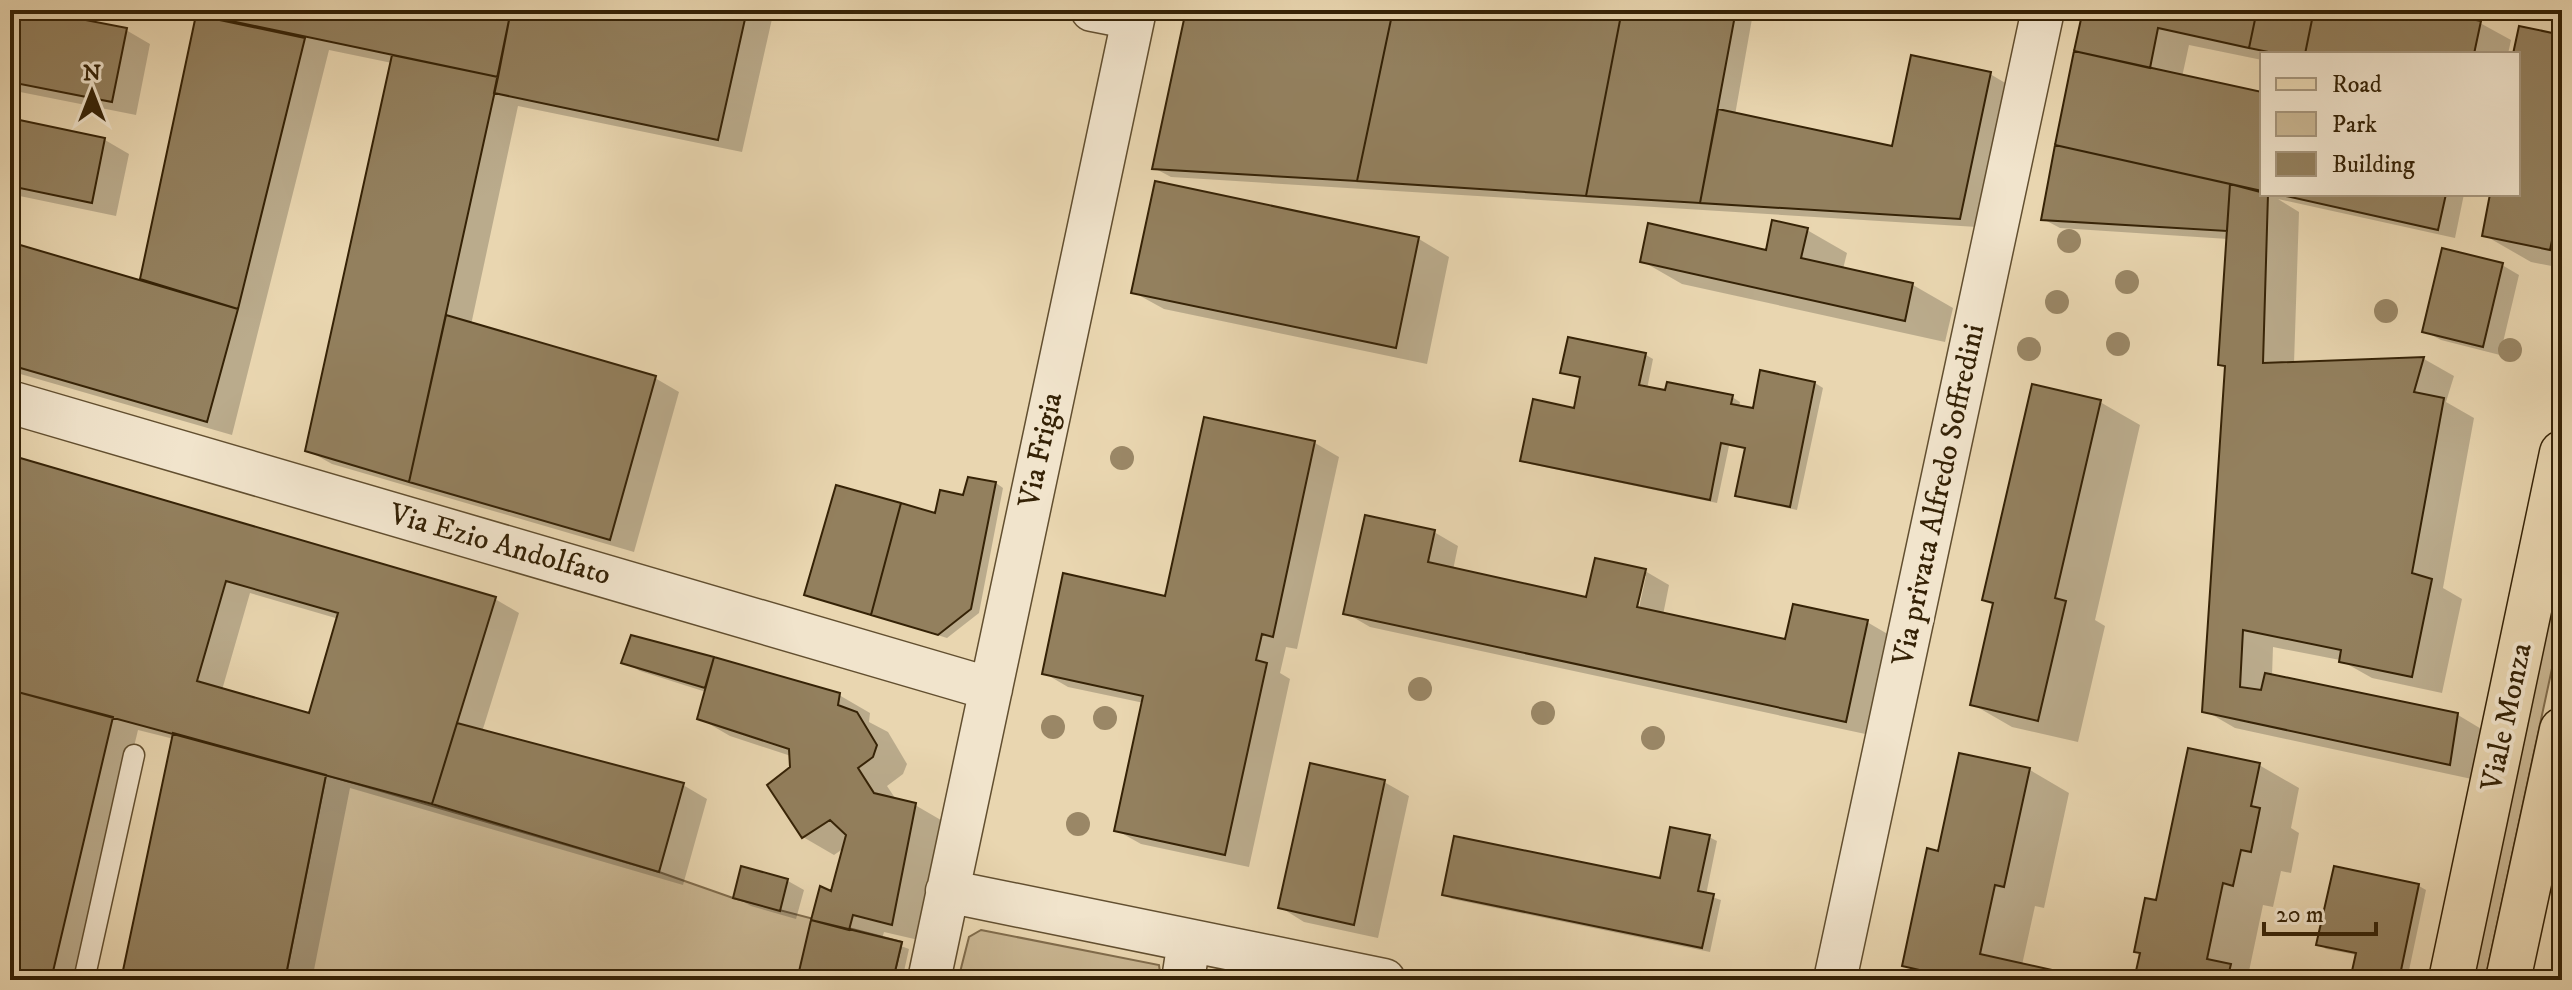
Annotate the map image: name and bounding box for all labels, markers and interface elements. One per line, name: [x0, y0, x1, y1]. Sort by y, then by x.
north arrow: [52, 52, 132, 132]
legend: [2260, 52, 2520, 196]
text: N: [83, 60, 101, 87]
text: Road: [2332, 70, 2382, 100]
text: Park: [2332, 110, 2377, 140]
text: Building: [2332, 150, 2415, 180]
street label: Via privata Alfredo Soffredini: [1884, 321, 1993, 670]
street label: Via Frigia: [1011, 389, 1071, 512]
street label: Via Ezio Andolfato: [384, 495, 615, 594]
street label: Viale Monza: [2473, 640, 2541, 795]
scale bar: [2264, 886, 2376, 936]
text: 20 m: [2276, 900, 2324, 930]

